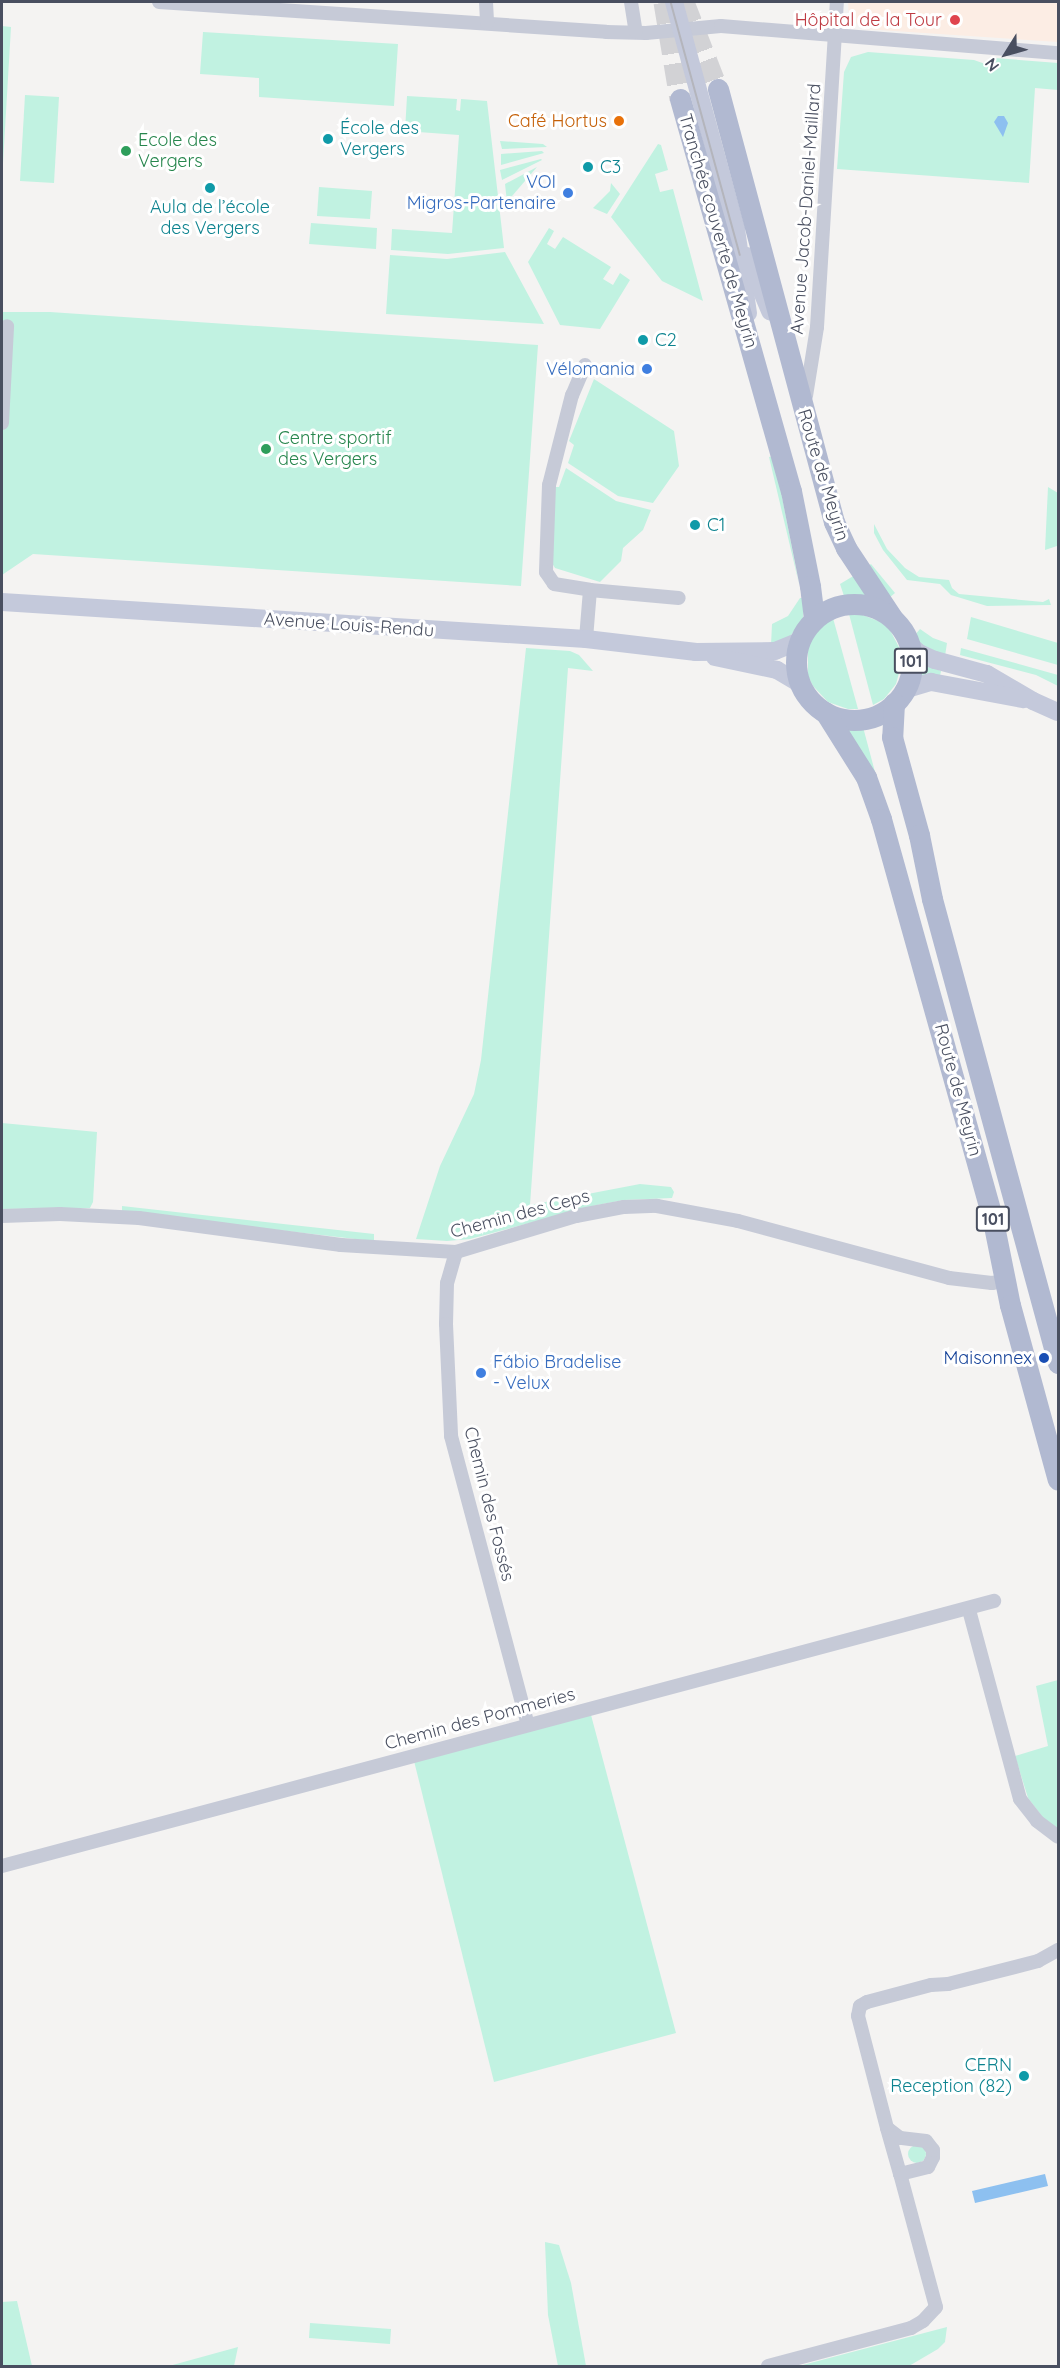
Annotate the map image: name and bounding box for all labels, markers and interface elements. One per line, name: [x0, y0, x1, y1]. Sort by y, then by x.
place label: Hôpital de la Tour: [795, 9, 942, 31]
marker: Hôpital de la Tour: [946, 11, 964, 29]
north arrow: [976, 24, 1036, 84]
text: N: [980, 54, 1003, 76]
street label: Avenue Jacob-Daniel-Maillard: [786, 83, 826, 335]
place label: Café Hortus: [508, 110, 607, 132]
street label: Tranchée couverte de Meyrin: [674, 111, 762, 351]
marker: Café Hortus: [612, 114, 626, 128]
place label: École des Vergers: [340, 118, 419, 160]
place label: Ecole des Vergers: [138, 130, 217, 172]
marker: École des Vergers: [321, 132, 335, 146]
marker: Ecole des Vergers: [119, 144, 133, 158]
place label: C3: [600, 156, 621, 178]
marker: C3: [581, 160, 595, 174]
place label: VOI Migros-Partenaire: [407, 172, 556, 214]
marker: Aula de l’école des Vergers: [203, 181, 217, 195]
marker: VOI Migros-Partenaire: [561, 186, 575, 200]
place label: Aula de l’école des Vergers: [150, 197, 270, 240]
place label: C2: [655, 329, 677, 351]
marker: C2: [636, 333, 650, 347]
place label: Vélomania: [546, 358, 635, 380]
marker: Vélomania: [640, 362, 654, 376]
street label: Route de Meyrin: [793, 407, 853, 543]
place label: Centre sportif des Vergers: [278, 428, 392, 470]
marker: Centre sportif des Vergers: [259, 442, 273, 456]
place label: C1: [707, 514, 725, 536]
marker: C1: [688, 518, 702, 532]
street label: Avenue Louis-Rendu: [263, 608, 435, 642]
road number: 101: [893, 648, 929, 674]
street label: Route de Meyrin: [930, 1021, 986, 1159]
street label: Chemin des Ceps: [448, 1185, 592, 1243]
road number: 101: [975, 1206, 1011, 1232]
place label: Maisonnex: [943, 1347, 1032, 1369]
marker: Maisonnex: [1037, 1351, 1051, 1365]
place label: Fábio Bradelise - Velux: [493, 1352, 621, 1394]
marker: Fábio Bradelise - Velux: [474, 1366, 488, 1380]
street label: Chemin des Fossés: [459, 1425, 519, 1583]
street label: Chemin des Pommeries: [383, 1683, 577, 1755]
place label: CERN Reception (82): [890, 2055, 1012, 2098]
marker: CERN Reception (82): [1017, 2069, 1031, 2083]

